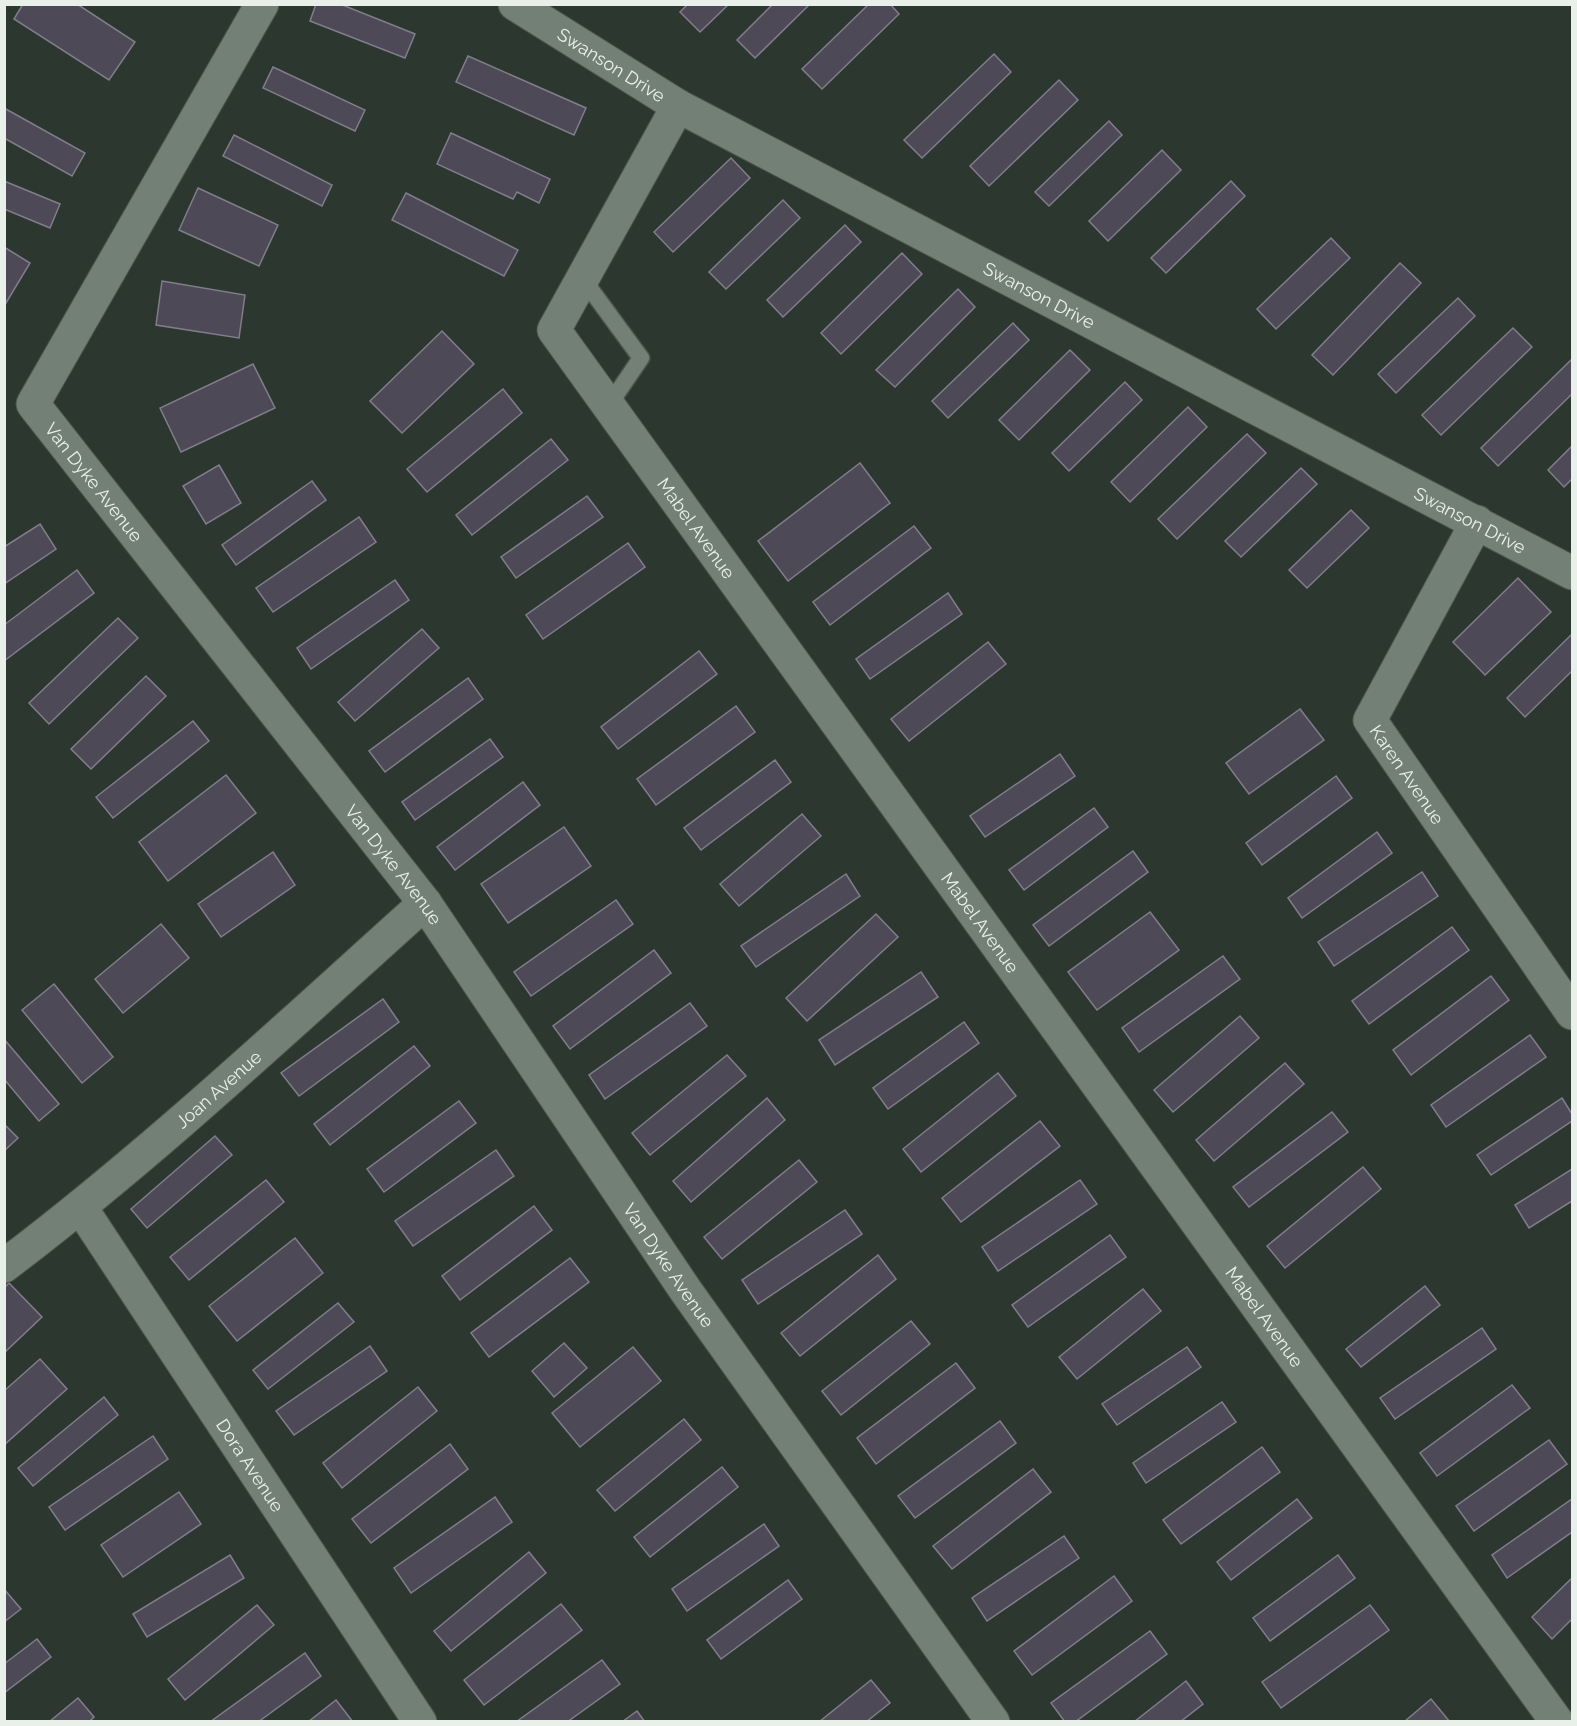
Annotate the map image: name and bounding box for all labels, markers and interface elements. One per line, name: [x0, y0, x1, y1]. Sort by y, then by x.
street label: Swanson Drive: [554, 23, 670, 106]
street label: Swanson Drive: [980, 257, 1099, 333]
street label: Van Dyke Avenue: [41, 418, 148, 546]
street label: Mabel Avenue: [653, 474, 740, 583]
street label: Swanson Drive: [1411, 482, 1530, 558]
street label: Karen Avenue: [1366, 721, 1449, 828]
street label: Van Dyke Avenue: [341, 800, 447, 929]
street label: Mabel Avenue: [937, 868, 1024, 977]
street label: Joan Avenue: [171, 1045, 266, 1132]
street label: Van Dyke Avenue: [619, 1199, 719, 1331]
street label: Mabel Avenue: [1222, 1262, 1308, 1371]
street label: Dora Avenue: [212, 1415, 289, 1516]

